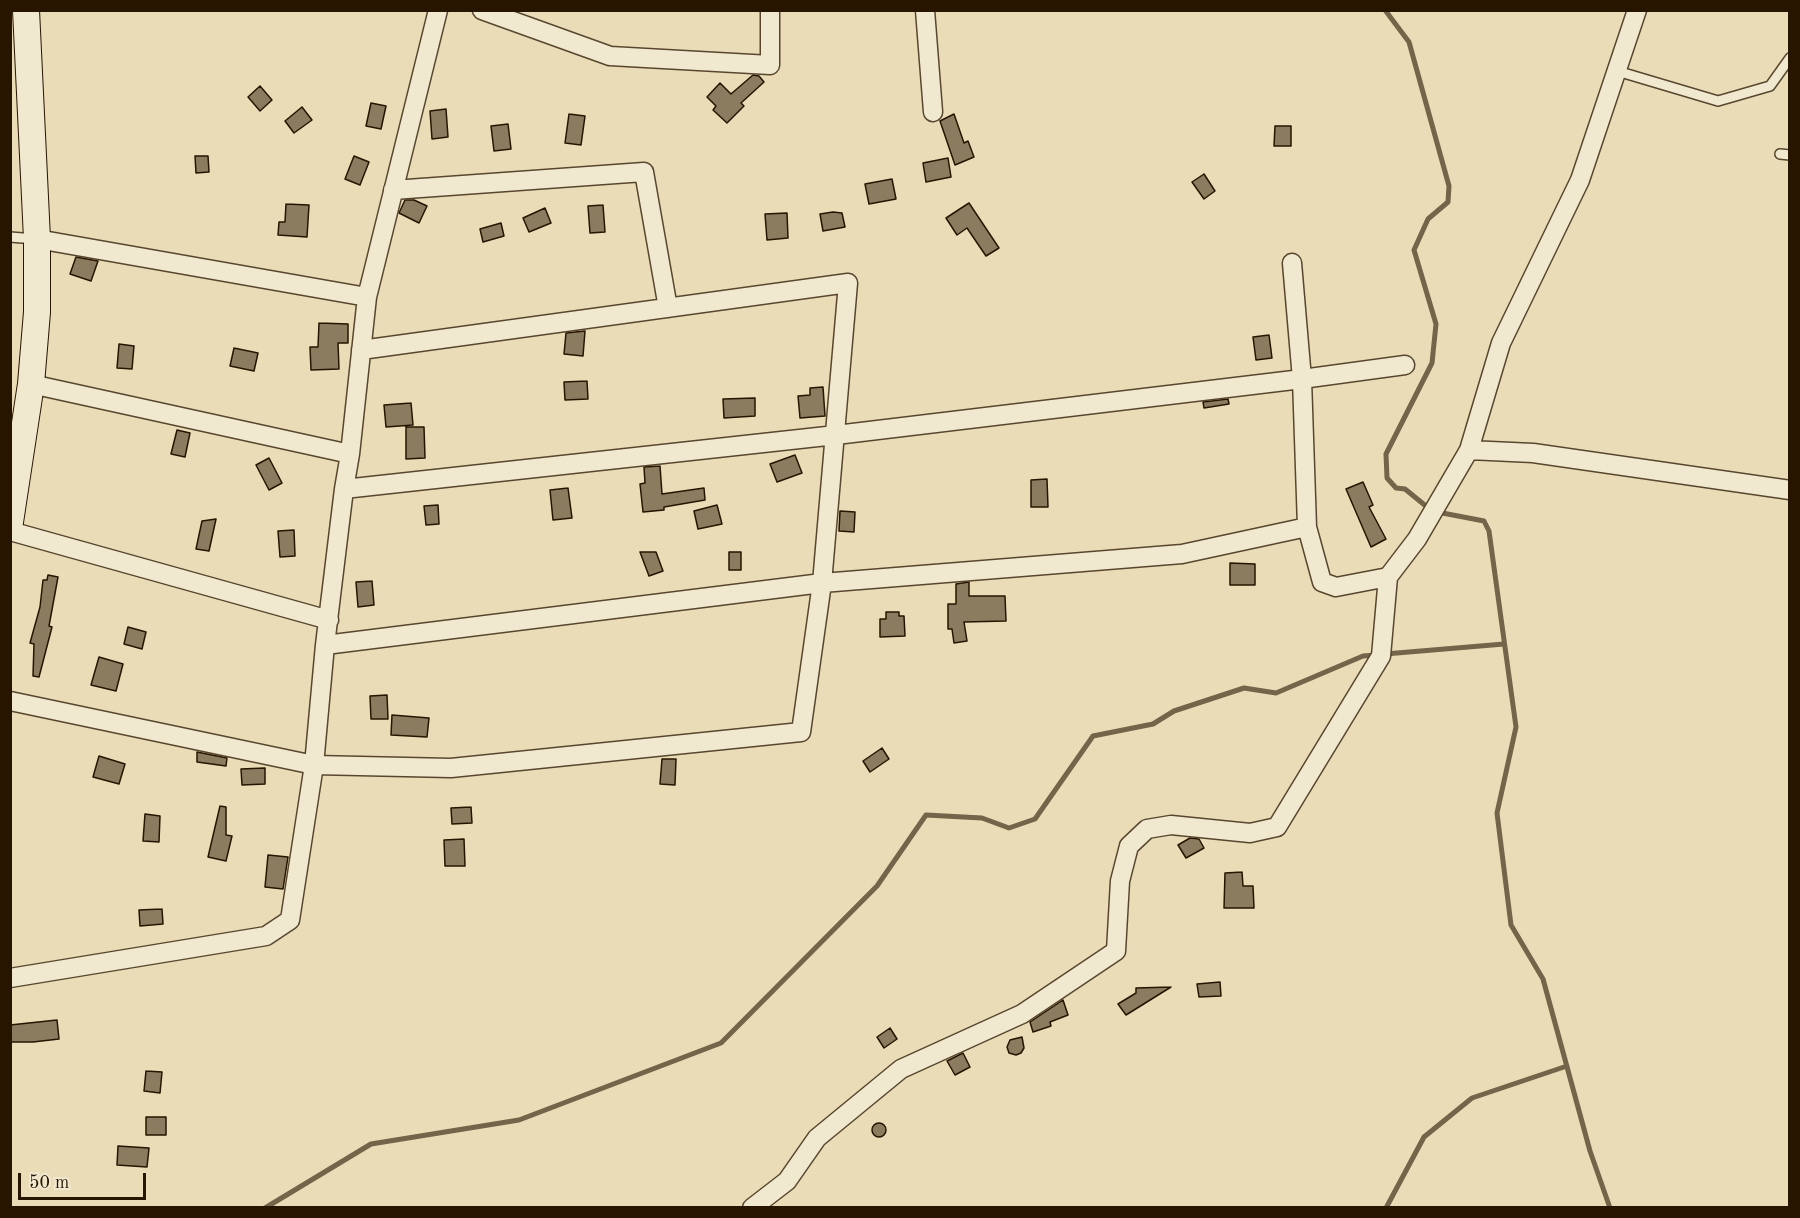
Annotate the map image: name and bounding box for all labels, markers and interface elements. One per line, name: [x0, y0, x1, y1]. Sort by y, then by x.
scale bar: [21, 1161, 148, 1199]
text: 50 m: [29, 1174, 69, 1192]

